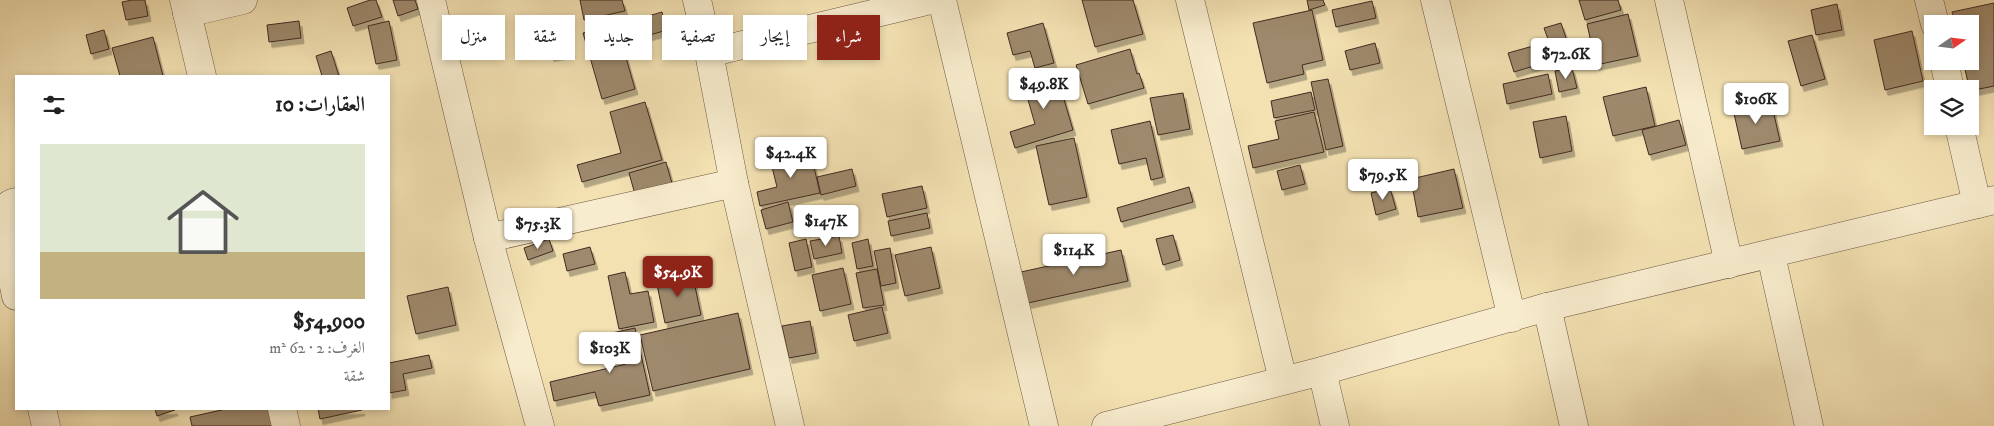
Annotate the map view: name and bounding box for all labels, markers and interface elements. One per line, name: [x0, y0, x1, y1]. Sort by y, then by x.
chip: منزل: [442, 15, 505, 60]
chip: شقة: [515, 15, 575, 60]
chip: جديد: [585, 15, 652, 60]
chip: تصفية: [662, 15, 733, 60]
chip: إيجار: [743, 15, 807, 60]
chip: شراء: [817, 15, 880, 60]
north arrow: [1924, 15, 1979, 70]
map controls: [1924, 15, 1979, 135]
pin: $72.6K: [1525, 38, 1607, 80]
text: $72.6K: [1542, 44, 1590, 64]
pin: $49.8K: [1003, 68, 1085, 110]
text: $49.8K: [1020, 74, 1068, 94]
button: layers: [1924, 80, 1979, 135]
pin: $106K: [1721, 82, 1791, 125]
text: $106K: [1735, 89, 1777, 109]
icon: filters: [40, 91, 68, 119]
text: العقارات: 10: [275, 92, 365, 118]
pin: $42.4K: [750, 136, 832, 179]
text: $42.4K: [766, 143, 816, 163]
pin: $79.5K: [1342, 158, 1424, 201]
text: $79.5K: [1359, 165, 1407, 185]
icon: home: [158, 177, 248, 267]
pin: $147K: [791, 204, 861, 247]
pin: $75.3K: [497, 208, 579, 250]
text: $147K: [805, 211, 847, 231]
text: $75.3K: [515, 214, 561, 234]
pin: $114K: [1039, 234, 1109, 276]
text: $114K: [1054, 240, 1094, 260]
pin: $54.9K: [637, 256, 719, 298]
text: $54.9K: [654, 262, 702, 282]
text: $54,900: [293, 309, 365, 335]
pin: $103K: [575, 332, 645, 374]
text: الغرف: 2 · 62 m²: [269, 338, 365, 358]
text: $103K: [590, 338, 630, 358]
text: شقة: [344, 366, 365, 386]

